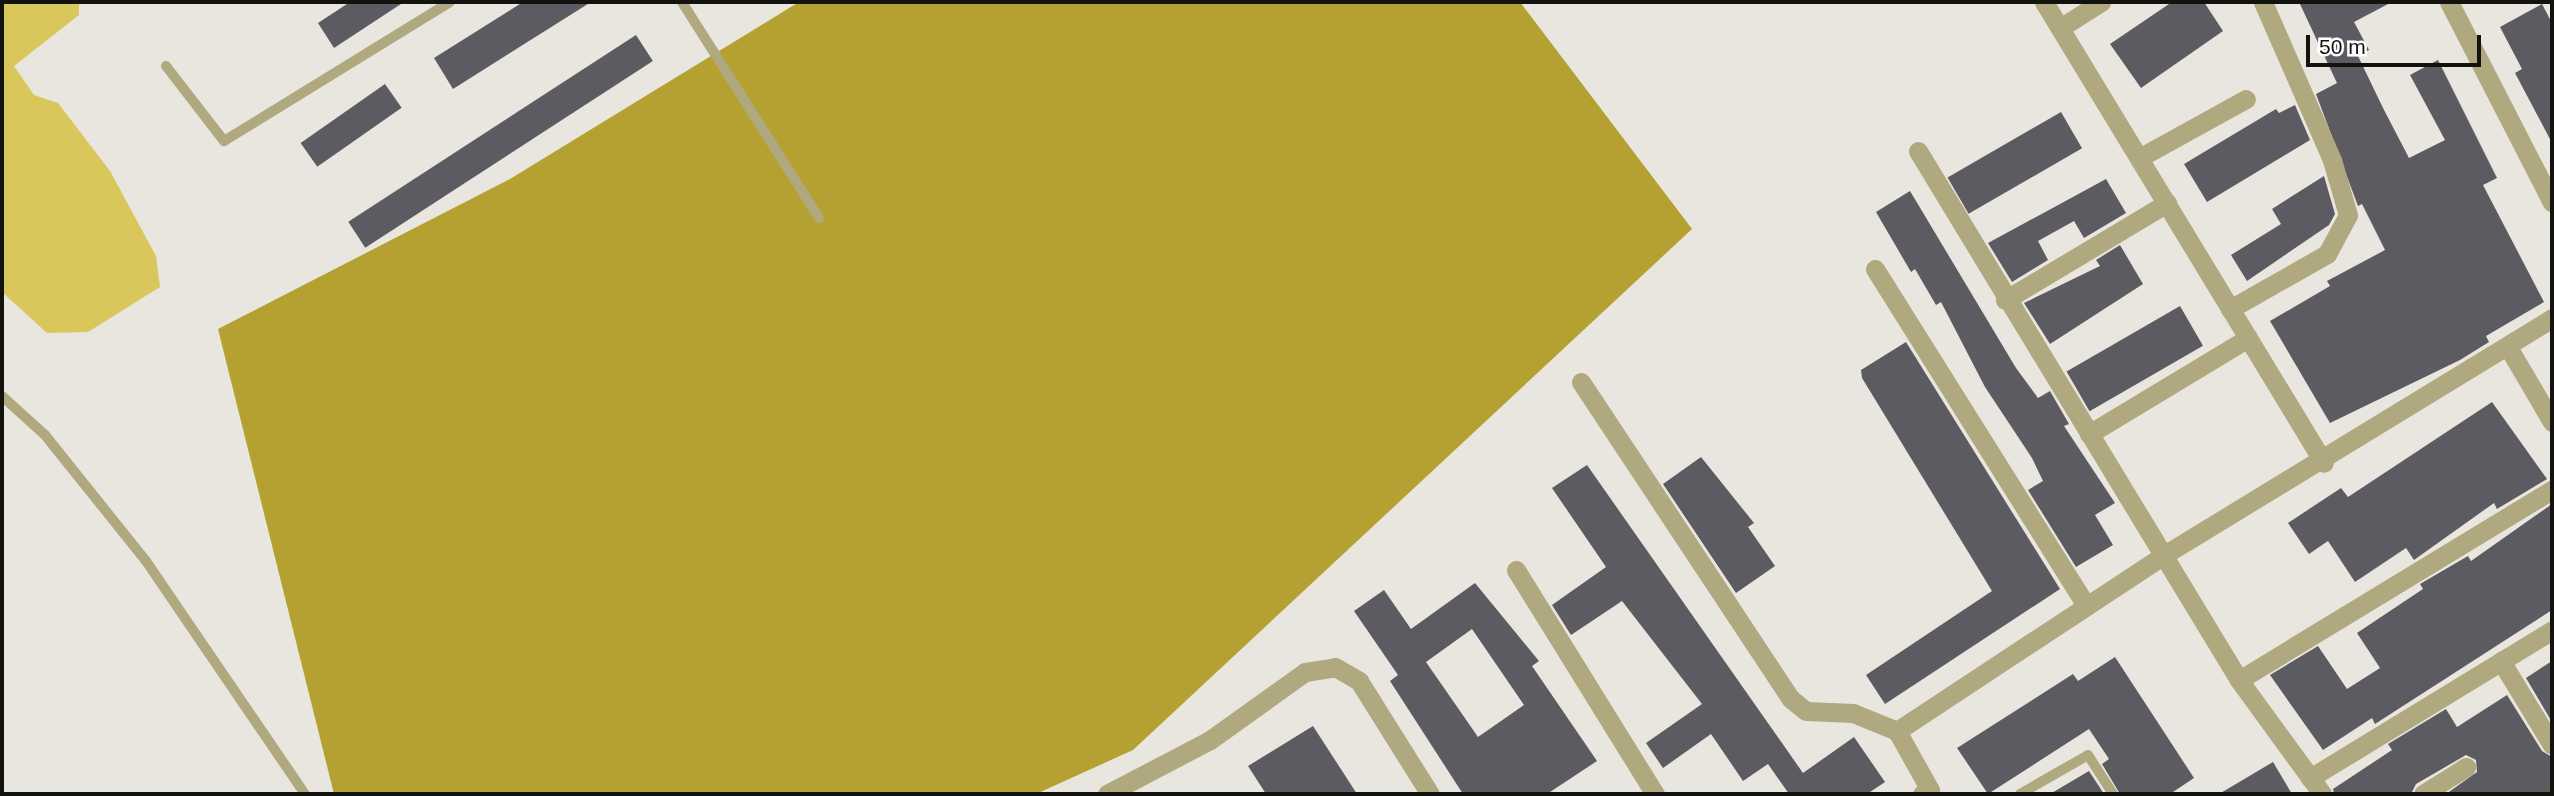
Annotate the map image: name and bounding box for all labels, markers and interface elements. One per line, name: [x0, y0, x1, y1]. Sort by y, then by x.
scale bar: [2309, 21, 2484, 65]
text: 50 m: [2319, 35, 2366, 58]

